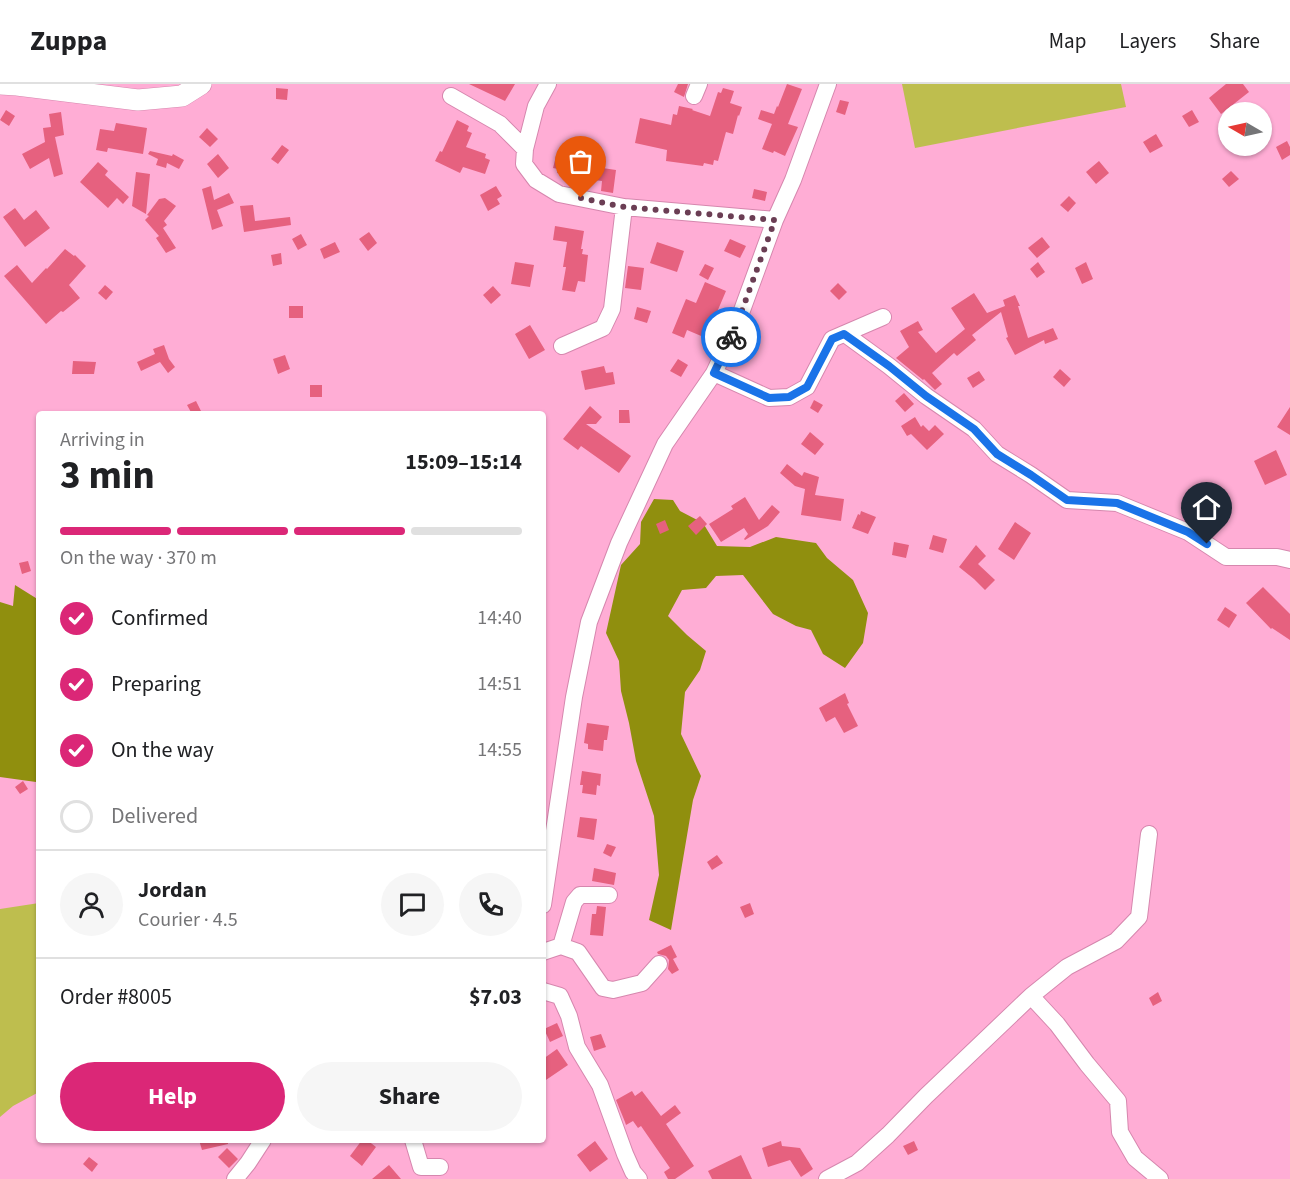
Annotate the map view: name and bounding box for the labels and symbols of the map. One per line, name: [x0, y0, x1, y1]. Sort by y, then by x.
north arrow: [1218, 102, 1272, 156]
pin: [555, 136, 606, 198]
courier: [701, 307, 761, 367]
pin: [1181, 482, 1232, 544]

